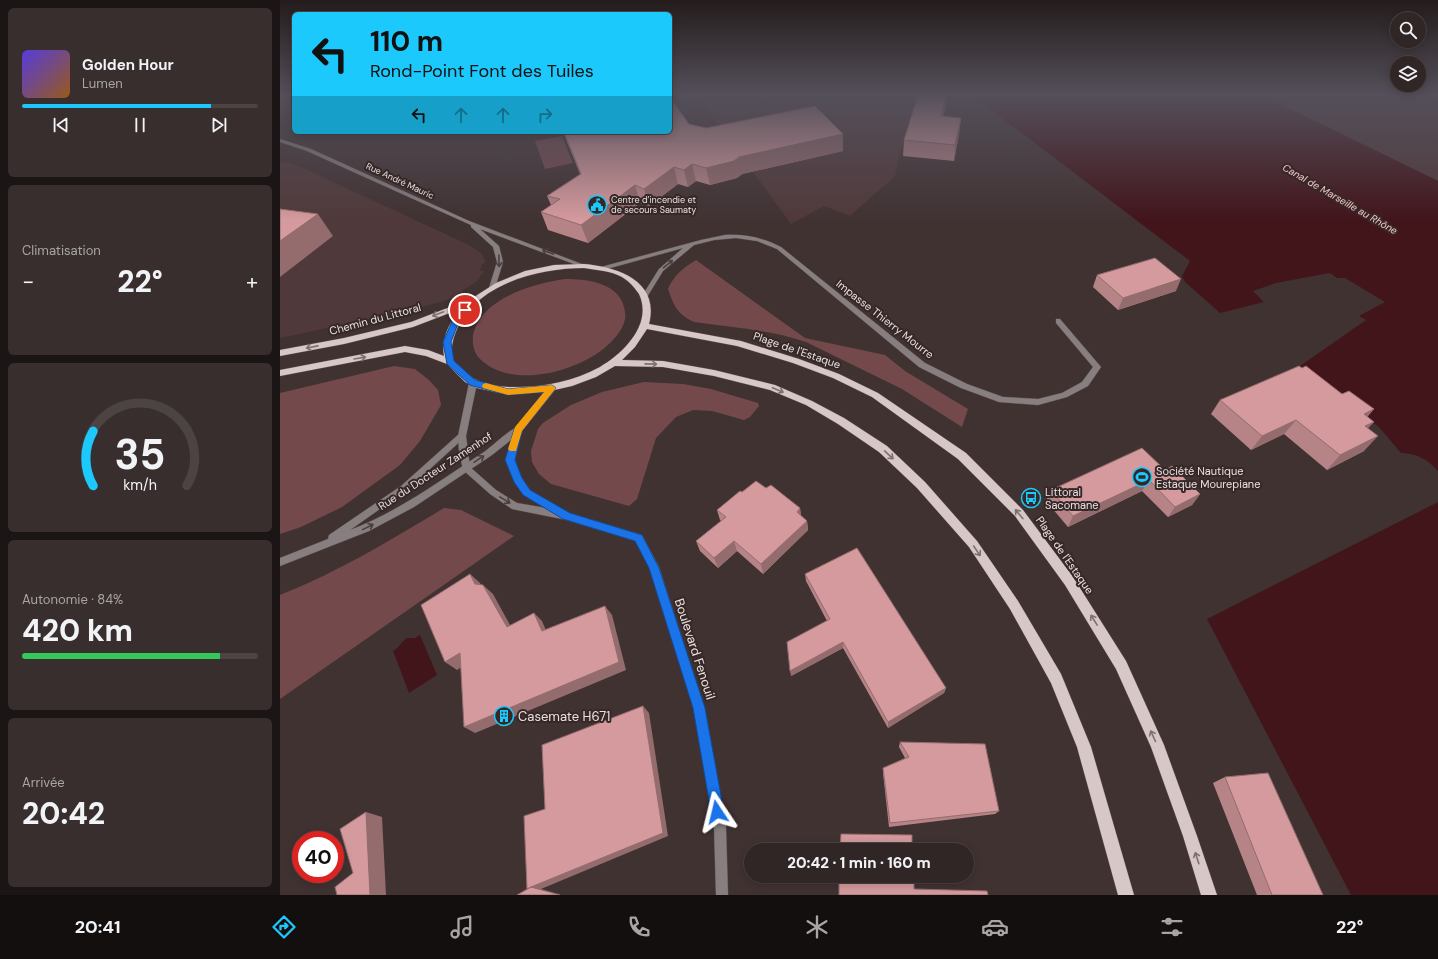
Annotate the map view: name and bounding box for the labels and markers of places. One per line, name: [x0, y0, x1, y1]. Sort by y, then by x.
public building icon: Centre d’incendie et de secours Saumaty: [586, 194, 608, 216]
place label: Centre d’incendie et de secours Saumaty: [611, 194, 696, 216]
pin: [448, 293, 482, 327]
place label: Société Nautique Estaque Mourepiane: [1156, 464, 1260, 491]
sports icon: Société Nautique Estaque Mourepiane: [1131, 466, 1153, 488]
place label: Littoral Sacomane: [1045, 485, 1099, 512]
bus stop icon: Littoral Sacomane: [1020, 487, 1042, 509]
building icon: Casemate H671: [493, 705, 515, 727]
place label: Casemate H671: [518, 708, 610, 725]

